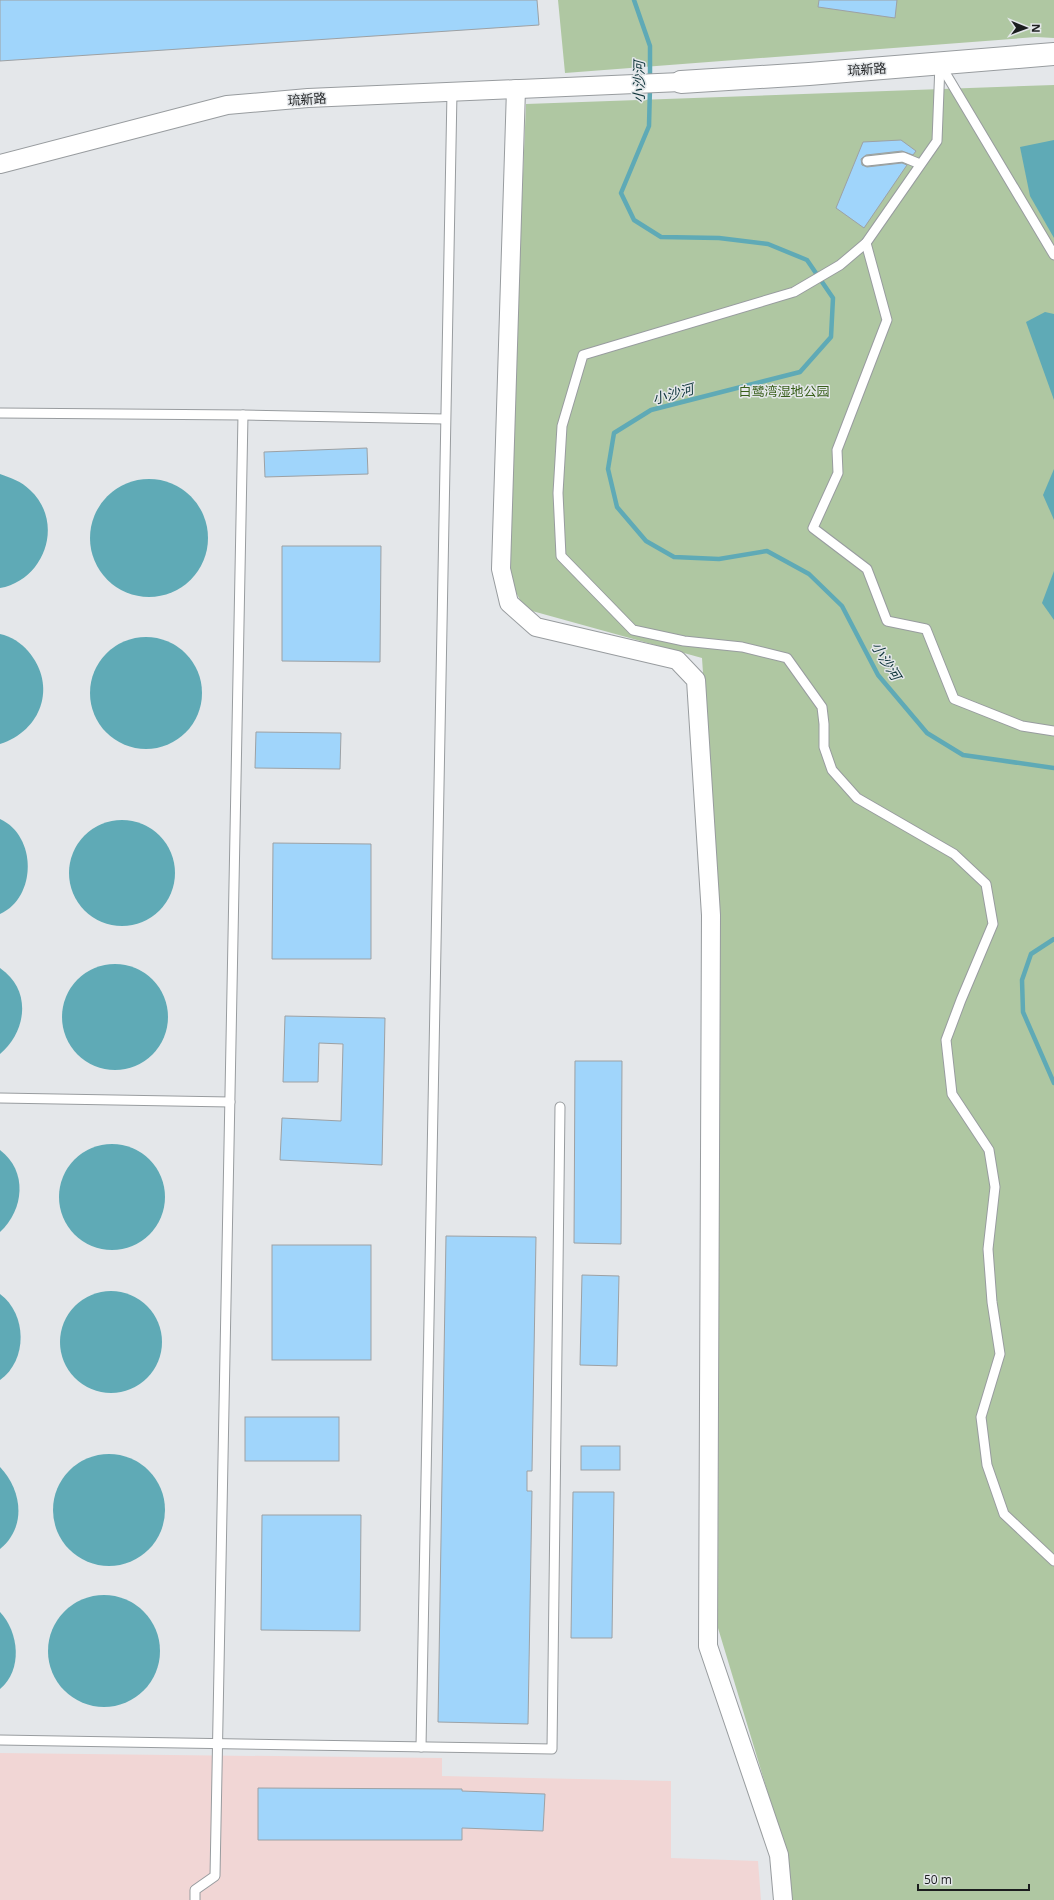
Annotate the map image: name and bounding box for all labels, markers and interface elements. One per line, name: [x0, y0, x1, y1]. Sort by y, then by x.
north arrow: [1006, 8, 1046, 48]
text: N: [1029, 24, 1044, 33]
water label: 小沙河: [629, 58, 648, 103]
street label: 琉新路: [847, 59, 887, 79]
street label: 琉新路: [287, 89, 327, 109]
water label: 小沙河: [650, 378, 699, 408]
park label: 白鹭湾湿地公园: [738, 382, 830, 400]
water label: 小沙河: [867, 638, 907, 686]
scale bar: [918, 1866, 1029, 1892]
text: 50 m: [924, 1871, 952, 1888]

